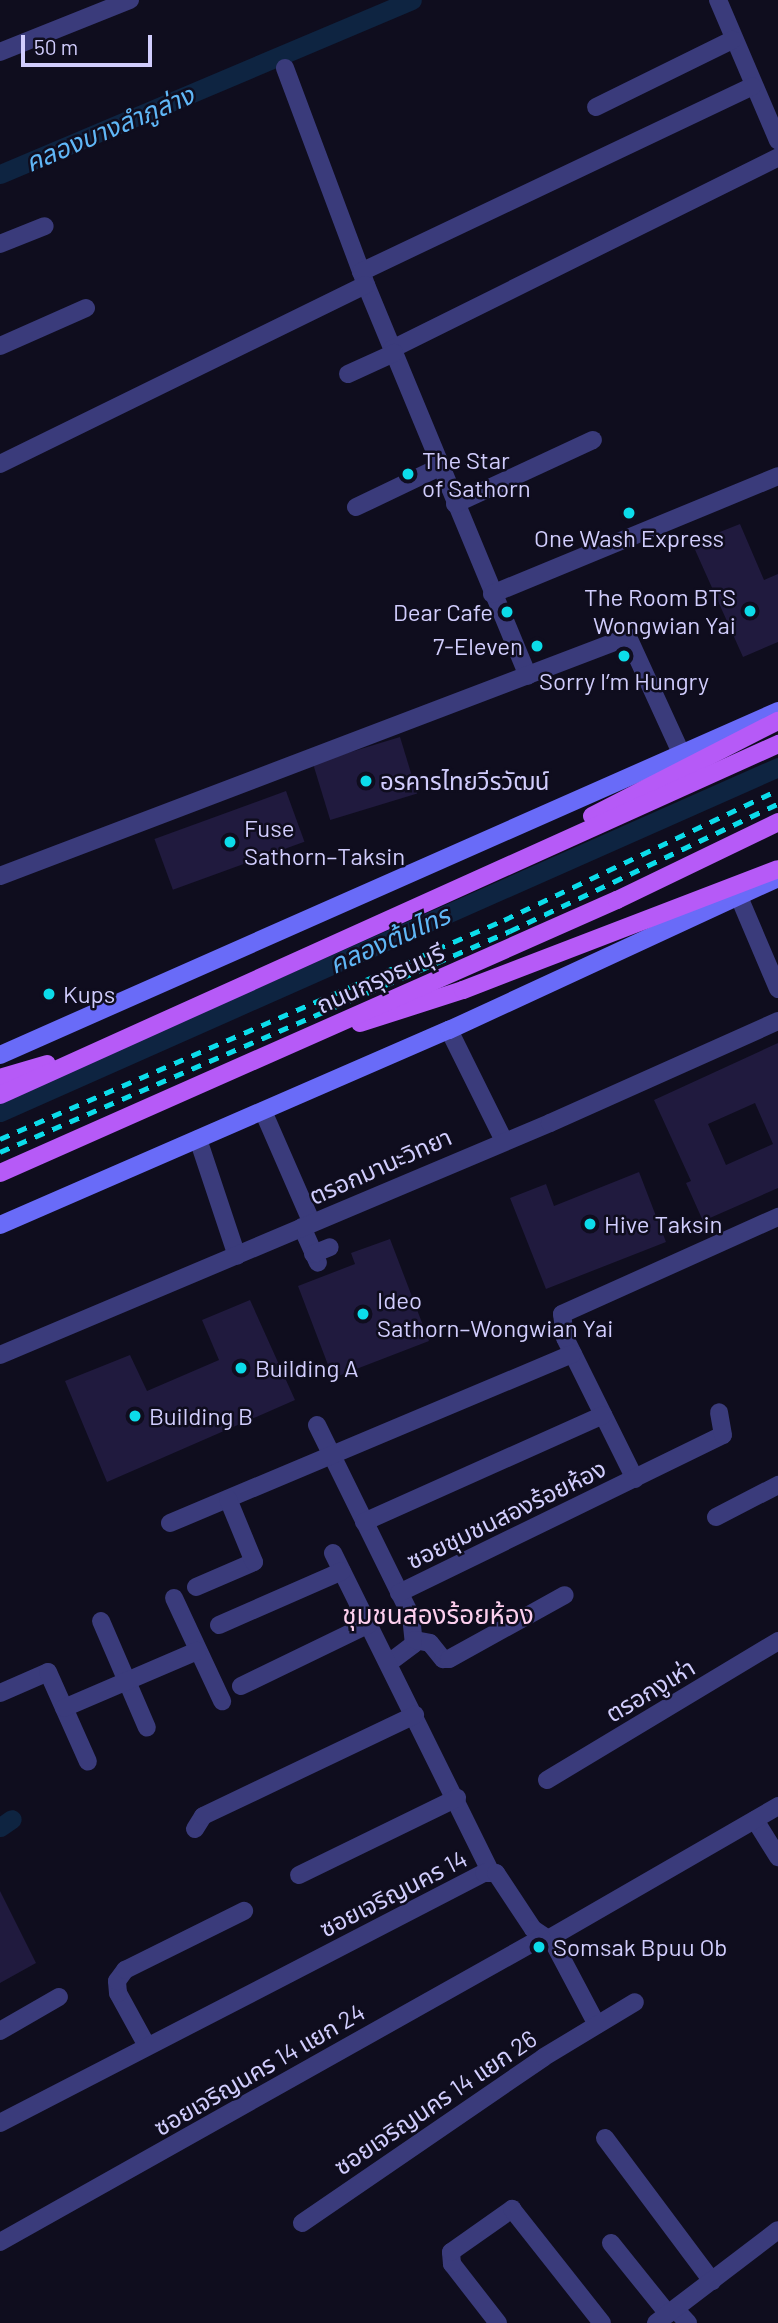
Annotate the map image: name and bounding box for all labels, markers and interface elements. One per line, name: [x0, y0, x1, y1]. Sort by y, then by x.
scale bar: [24, 21, 156, 65]
text: 50 m: [34, 34, 78, 59]
water label: คลองบางลำภูล่าง: [20, 78, 198, 178]
place label: The Star of Sathorn: [422, 446, 531, 502]
marker: The Star of Sathorn: [400, 466, 416, 482]
marker: One Wash Express: [621, 505, 637, 521]
place label: One Wash Express: [534, 524, 724, 552]
place label: The Room BTS Wongwian Yai: [584, 583, 736, 639]
place label: Dear Cafe: [393, 598, 493, 626]
marker: The Room BTS Wongwian Yai: [742, 603, 758, 619]
marker: Dear Cafe: [499, 604, 515, 620]
place label: 7-Eleven: [433, 632, 523, 660]
marker: 7-Eleven: [529, 638, 545, 654]
marker: Sorry I’m Hungry: [616, 648, 632, 664]
place label: Sorry I’m Hungry: [539, 667, 709, 695]
place label: อรคารไทยวีรวัฒน์: [380, 767, 550, 795]
marker: อรคารไทยวีรวัฒน์: [358, 773, 374, 789]
place label: Fuse Sathorn–Taksin: [244, 814, 405, 870]
marker: Fuse Sathorn–Taksin: [222, 834, 238, 850]
water label: คลองต้นไทร: [324, 899, 454, 979]
street label: ถนนกรุงธนบุรี: [312, 937, 448, 1019]
place label: Kups: [63, 980, 115, 1008]
marker: Kups: [41, 986, 57, 1002]
street label: ตรอกมานะวิทยา: [304, 1122, 456, 1210]
place label: Hive Taksin: [604, 1210, 722, 1238]
marker: Hive Taksin: [582, 1216, 598, 1232]
place label: Ideo Sathorn–Wongwian Yai: [377, 1286, 613, 1342]
marker: Ideo Sathorn–Wongwian Yai: [355, 1306, 371, 1322]
place label: Building A: [255, 1354, 359, 1382]
marker: Building A: [233, 1360, 249, 1376]
place label: Building B: [149, 1402, 253, 1430]
marker: Building B: [127, 1408, 143, 1424]
street label: ซอยชุมชนสองร้อยห้อง: [402, 1453, 610, 1575]
district label: ชุมชนสองร้อยห้อง: [342, 1598, 534, 1630]
street label: ตรอกงูเห่า: [600, 1652, 700, 1728]
street label: ซอยเจริญนคร 14: [314, 1843, 472, 1943]
place label: Somsak Bpuu Ob: [553, 1933, 727, 1961]
marker: Somsak Bpuu Ob: [531, 1939, 547, 1955]
street label: ซอยเจริญนคร 14 แยก 24: [148, 1997, 370, 2141]
street label: ซอยเจริญนคร 14 แยก 26: [328, 2024, 542, 2180]

